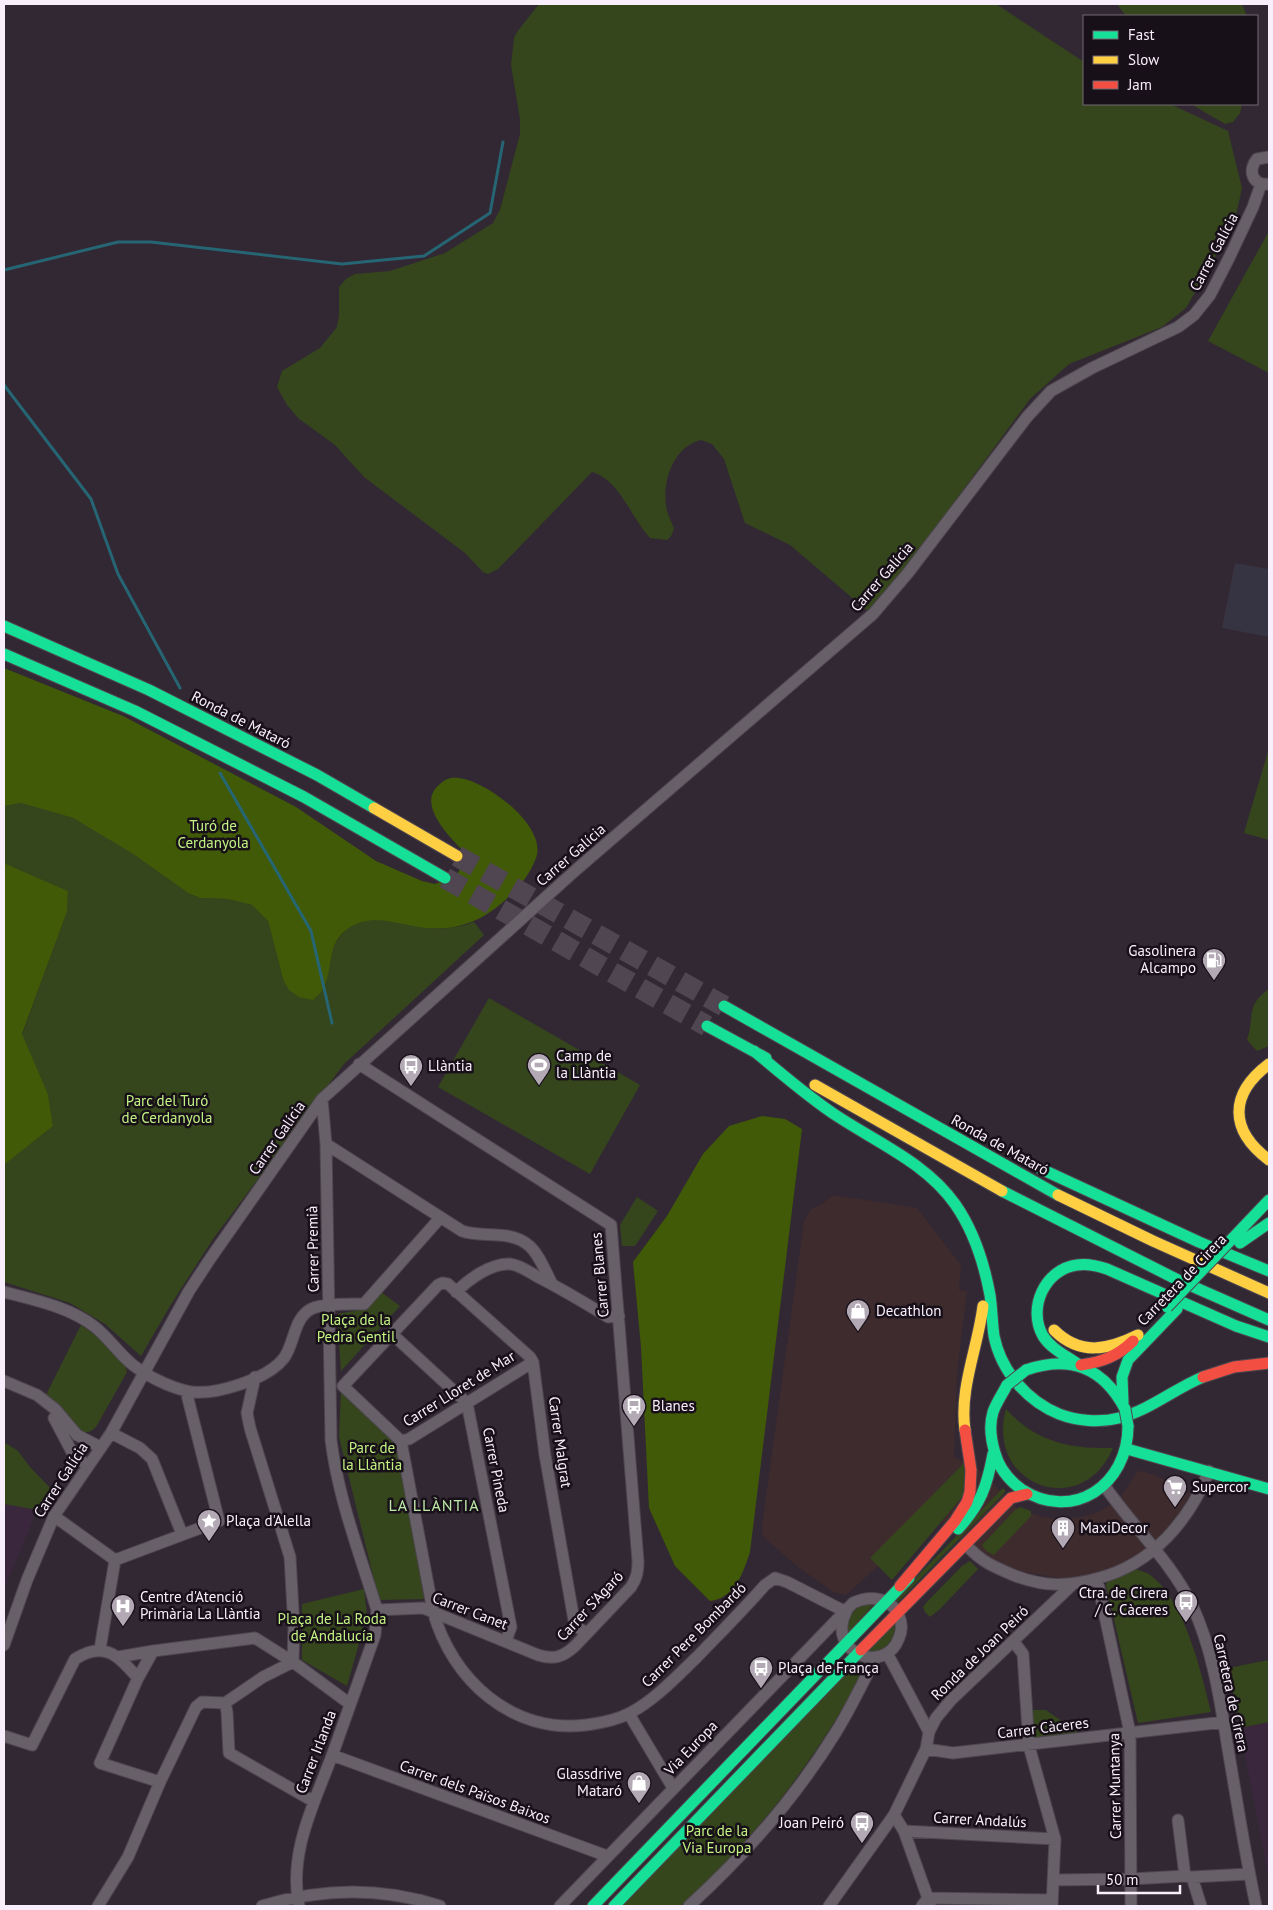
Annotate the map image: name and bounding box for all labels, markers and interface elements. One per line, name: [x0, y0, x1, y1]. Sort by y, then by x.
legend: [1083, 15, 1258, 105]
text: Fast: [1128, 25, 1155, 44]
text: Slow: [1128, 50, 1159, 69]
text: Jam: [1127, 75, 1152, 94]
street label: Carrer Galícia: [1185, 209, 1242, 294]
street label: Carrer Galícia: [846, 538, 917, 615]
street label: Ronda de Mataró: [189, 686, 294, 753]
park label: Turó de Cerdanyola: [177, 816, 249, 852]
street label: Carrer Galícia: [532, 819, 609, 890]
place label: Gasolinera Alcampo: [1128, 941, 1196, 977]
fuel station icon: Gasolinera Alcampo: [1201, 947, 1227, 981]
place label: Camp de la Llàntia: [556, 1046, 616, 1082]
sports icon: Camp de la Llàntia: [526, 1052, 552, 1086]
bus stop icon: Llàntia: [398, 1053, 424, 1087]
place label: Llàntia: [428, 1056, 472, 1075]
park label: Parc del Turó de Cerdanyola: [122, 1091, 212, 1127]
street label: Carrer Galícia: [244, 1097, 309, 1178]
street label: Ronda de Mataró: [948, 1110, 1052, 1179]
street label: Carrer Premià: [302, 1205, 323, 1293]
street label: Carretera de Cirera: [1133, 1230, 1230, 1329]
street label: Carrer Blanes: [586, 1232, 613, 1318]
shop icon: Decathlon: [845, 1298, 871, 1332]
place label: Decathlon: [876, 1301, 941, 1320]
park label: Plaça de la Pedra Gentil: [317, 1310, 396, 1346]
street label: Carrer Lloret de Mar: [399, 1346, 518, 1431]
bus stop icon: Blanes: [621, 1393, 647, 1427]
street label: Carrer Malgrat: [545, 1395, 576, 1489]
place label: Blanes: [652, 1396, 695, 1415]
street label: Carrer Pineda: [479, 1426, 514, 1514]
park label: Parc de la Llàntia: [342, 1438, 402, 1474]
street label: Carrer Galícia: [29, 1439, 92, 1521]
supermarket icon: Supercor: [1162, 1474, 1188, 1508]
place label: Supercor: [1192, 1477, 1248, 1496]
district label: LA LLÀNTIA: [388, 1495, 480, 1515]
place icon: Plaça d'Alella: [196, 1508, 222, 1542]
place label: Plaça d'Alella: [226, 1511, 311, 1530]
building icon: MaxiDecor: [1050, 1515, 1076, 1549]
place label: MaxiDecor: [1080, 1518, 1148, 1537]
street label: Carrer S'Agaró: [552, 1567, 627, 1645]
street label: Carrer Pere Bombardó: [637, 1578, 750, 1691]
place label: Ctra. de Cirera / C. Càceres: [1079, 1583, 1168, 1619]
place label: Centre d'Atenció Primària La Llàntia: [140, 1587, 260, 1623]
street label: Carrer Canet: [430, 1587, 511, 1634]
bus stop icon: Ctra. de Cirera / C. Càceres: [1173, 1589, 1199, 1623]
hospital icon: Centre d'Atenció Primària La Llàntia: [110, 1593, 136, 1627]
street label: Ronda de Joan Peiró: [927, 1601, 1032, 1704]
park label: Plaça de La Roda de Andalucía: [278, 1609, 386, 1645]
street label: Carretera de Cirera: [1210, 1632, 1253, 1754]
bus stop icon: Plaça de França: [748, 1655, 774, 1689]
place label: Plaça de França: [778, 1658, 879, 1677]
street label: Carrer Irlanda: [291, 1707, 340, 1796]
street label: Carrer Càceres: [996, 1712, 1090, 1743]
street label: Via Europa: [659, 1716, 721, 1780]
street label: Carrer Muntanya: [1104, 1733, 1125, 1839]
street label: Carrer dels Països Baixos: [397, 1755, 553, 1828]
place label: Glassdrive Mataró: [556, 1764, 622, 1800]
shop icon: Glassdrive Mataró: [626, 1770, 652, 1804]
street label: Carrer Andalús: [933, 1808, 1027, 1831]
bus stop icon: Joan Peiró: [849, 1810, 875, 1844]
place label: Joan Peiró: [778, 1813, 844, 1832]
park label: Parc de la Via Europa: [682, 1821, 751, 1857]
scale bar: [1098, 1862, 1180, 1894]
text: 50 m: [1106, 1870, 1139, 1889]

